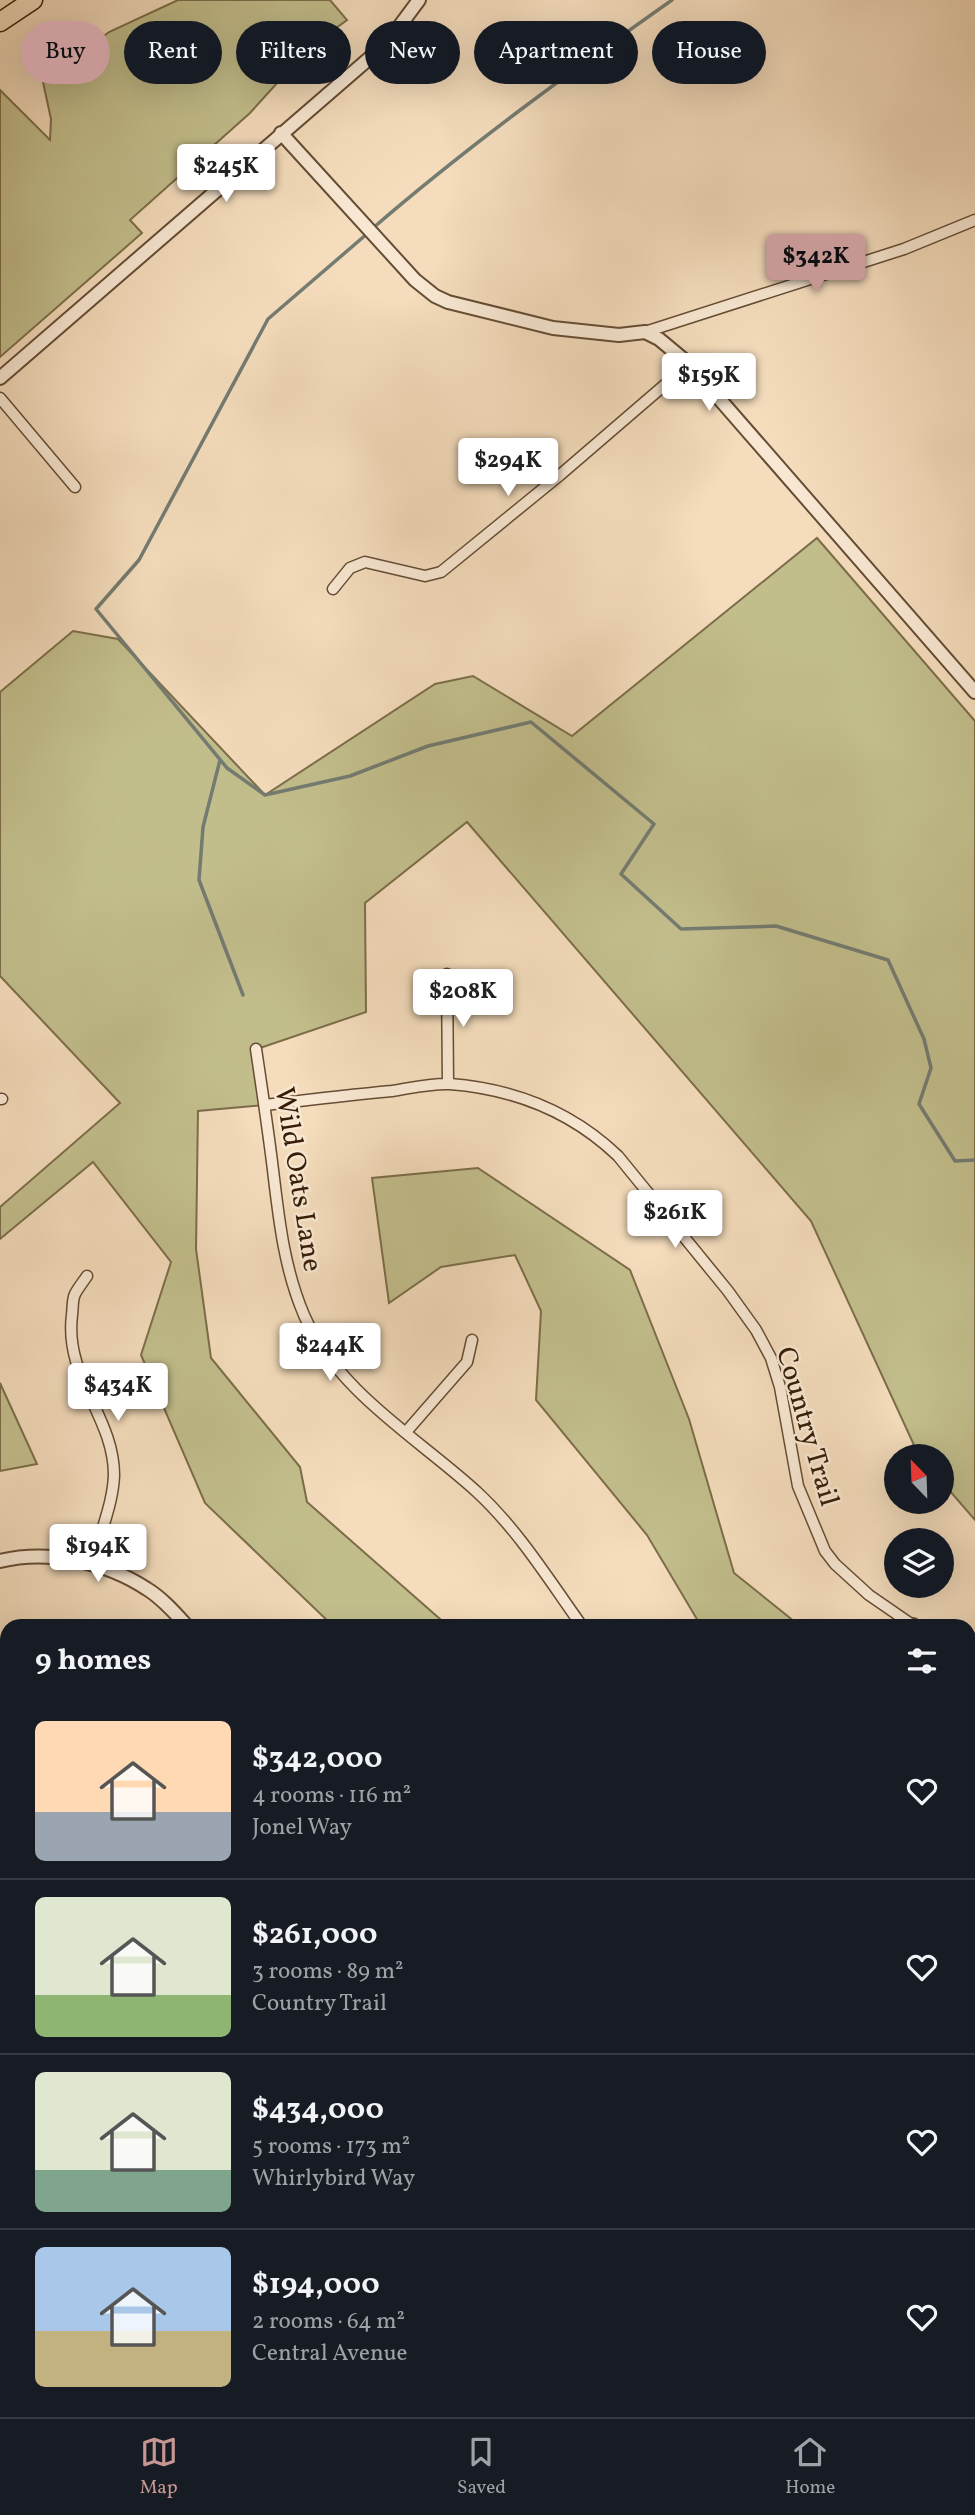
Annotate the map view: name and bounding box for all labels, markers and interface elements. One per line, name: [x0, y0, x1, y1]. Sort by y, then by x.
chip: Buy: [21, 21, 110, 84]
chip: Rent: [124, 21, 222, 84]
chip: Filters: [236, 21, 351, 84]
chip: New: [365, 21, 460, 84]
chip: Apartment: [474, 21, 638, 84]
chip: House: [652, 21, 766, 84]
pin: $245K: [177, 144, 275, 204]
text: $245K: [193, 151, 259, 183]
pin: $342K: [767, 234, 865, 294]
text: $342K: [782, 241, 850, 273]
pin: $159K: [660, 354, 758, 413]
text: $159K: [678, 360, 740, 392]
pin: $294K: [459, 438, 557, 498]
text: $294K: [474, 445, 542, 477]
pin: $208K: [414, 970, 512, 1029]
text: $208K: [429, 976, 497, 1008]
street label: Wild Oats Lane: [264, 1084, 331, 1275]
pin: $261K: [626, 1190, 724, 1250]
text: $261K: [643, 1197, 707, 1229]
pin: $244K: [281, 1324, 379, 1383]
text: $244K: [296, 1330, 365, 1362]
street label: Country Trail: [765, 1342, 848, 1511]
pin: $434K: [69, 1364, 167, 1423]
text: $434K: [84, 1370, 152, 1402]
north arrow: [884, 1444, 954, 1514]
map controls: [884, 1444, 954, 1598]
pin: $194K: [49, 1524, 147, 1584]
button: layers: [884, 1528, 954, 1598]
text: $194K: [66, 1531, 130, 1563]
text: 9 homes: [35, 1640, 151, 1682]
icon: filters: [903, 1642, 941, 1680]
text: $342,000: [252, 1738, 383, 1780]
icon: home: [91, 1749, 175, 1833]
icon: heart: [903, 1772, 941, 1810]
text: 4 rooms · 116 m²: [252, 1780, 411, 1812]
text: Jonel Way: [252, 1812, 352, 1844]
text: $261,000: [252, 1914, 378, 1956]
icon: home: [91, 1925, 175, 2009]
icon: heart: [903, 1948, 941, 1986]
text: 3 rooms · 89 m²: [252, 1956, 404, 1988]
text: Country Trail: [252, 1988, 387, 2020]
text: $434,000: [252, 2089, 384, 2131]
icon: home: [91, 2100, 175, 2184]
icon: heart: [903, 2123, 941, 2161]
text: 5 rooms · 173 m²: [252, 2131, 410, 2163]
text: Whirlybird Way: [252, 2163, 415, 2195]
text: $194,000: [252, 2264, 380, 2306]
icon: home: [91, 2275, 175, 2359]
icon: heart: [903, 2298, 941, 2336]
text: 2 rooms · 64 m²: [252, 2306, 405, 2338]
text: Central Avenue: [252, 2338, 408, 2370]
tab: Map: [140, 2433, 178, 2501]
tab: Saved: [457, 2433, 506, 2501]
tab: Home: [785, 2433, 835, 2501]

